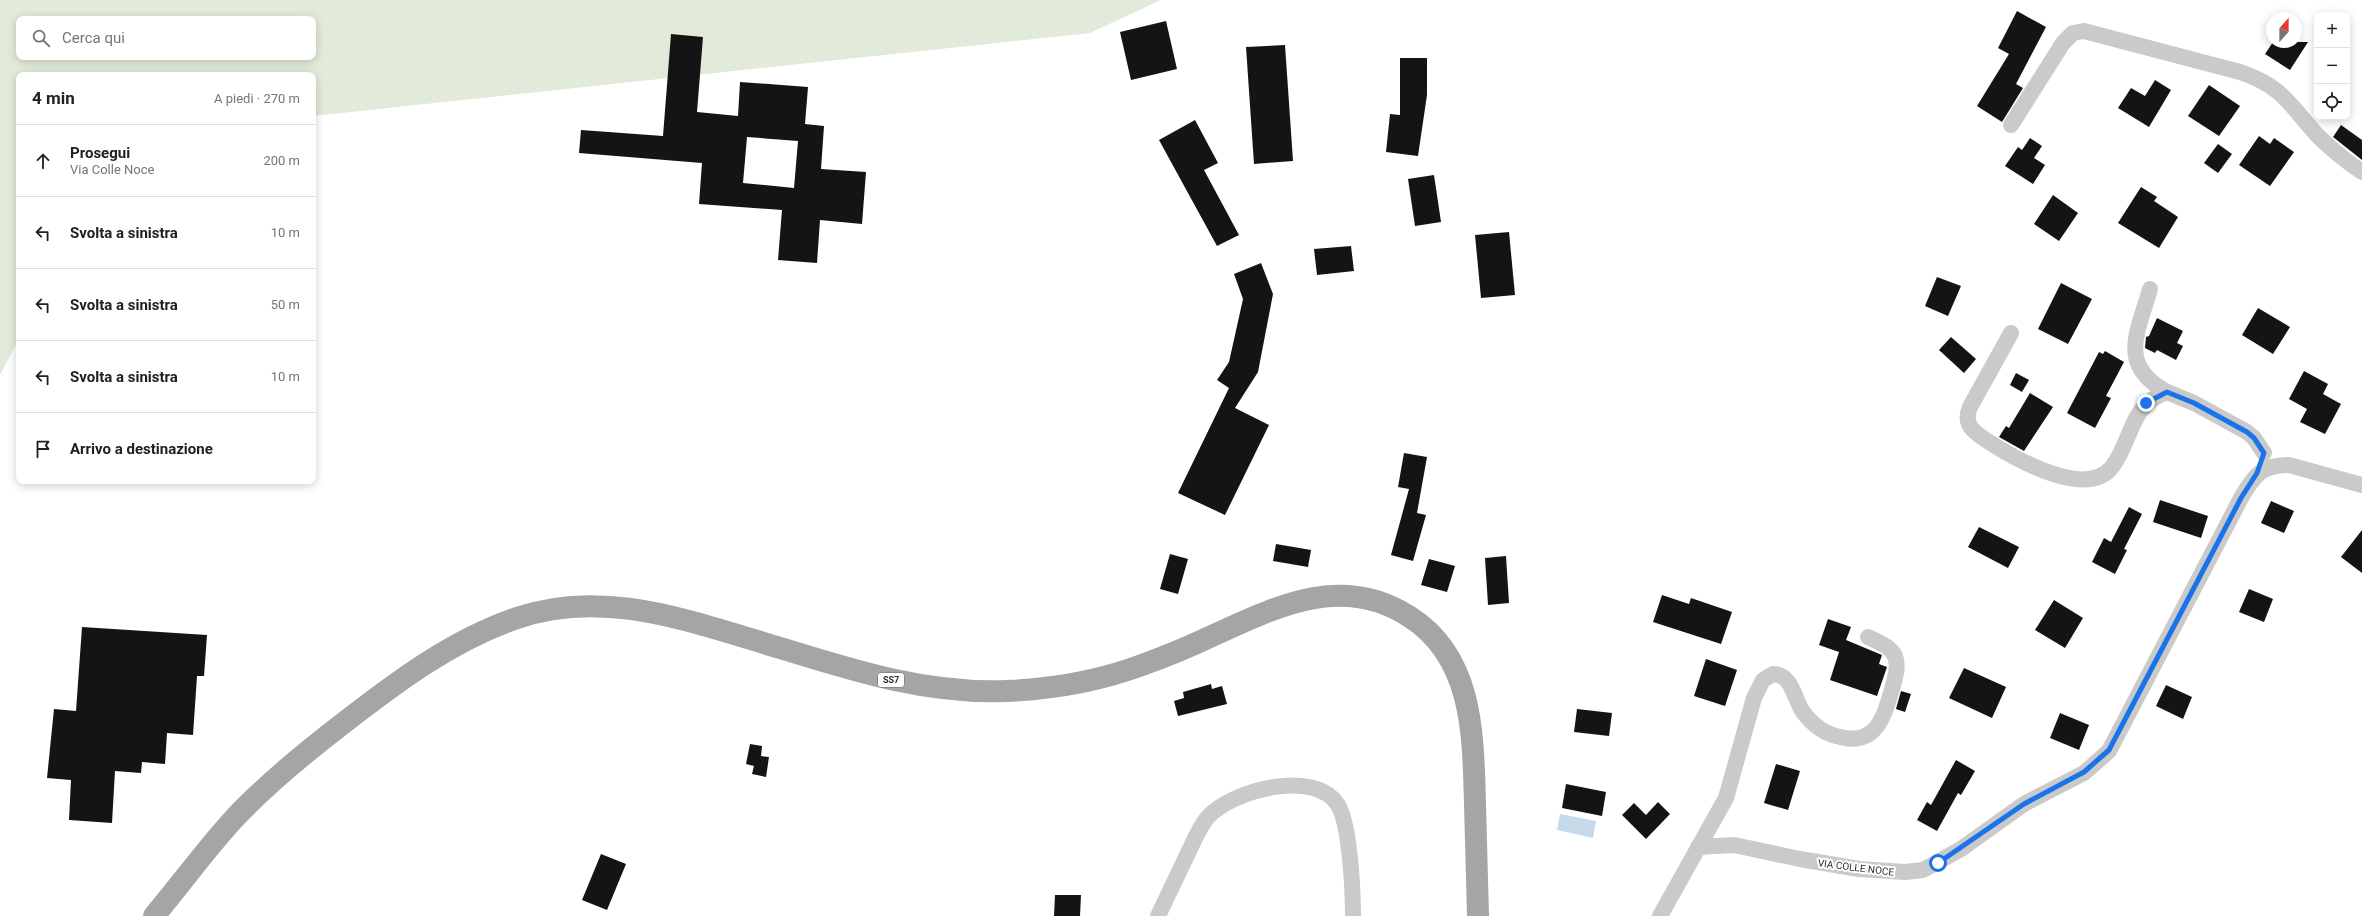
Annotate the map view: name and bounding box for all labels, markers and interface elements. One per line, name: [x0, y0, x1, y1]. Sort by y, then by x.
north arrow: [2266, 12, 2302, 48]
map controls: [2314, 12, 2350, 120]
button: +: [2314, 12, 2350, 48]
search box: [16, 16, 316, 60]
icon: search: [30, 27, 52, 49]
text: Cerca qui: [62, 29, 125, 47]
button: −: [2314, 48, 2350, 84]
button: locate: [2314, 84, 2350, 120]
text: 4 min: [32, 88, 75, 108]
text: A piedi · 270 m: [214, 91, 300, 106]
text: Prosegui: [70, 144, 130, 162]
icon: ahead: [32, 150, 54, 172]
text: 200 m: [263, 153, 300, 168]
text: Via Colle Noce: [70, 162, 154, 177]
icon: left: [32, 222, 54, 244]
text: Svolta a sinistra: [70, 224, 178, 242]
text: 10 m: [271, 225, 300, 240]
icon: left: [32, 294, 54, 316]
text: Svolta a sinistra: [70, 296, 178, 314]
text: 50 m: [271, 297, 300, 312]
icon: left: [32, 366, 54, 388]
text: Svolta a sinistra: [70, 368, 178, 386]
text: 10 m: [271, 369, 300, 384]
route end: [2137, 394, 2155, 412]
icon: arrive: [32, 438, 54, 460]
text: Arrivo a destinazione: [70, 440, 213, 458]
road number: SS7: [878, 673, 904, 687]
route start: [1929, 854, 1947, 872]
street label: VIA COLLE NOCE: [1817, 857, 1895, 878]

